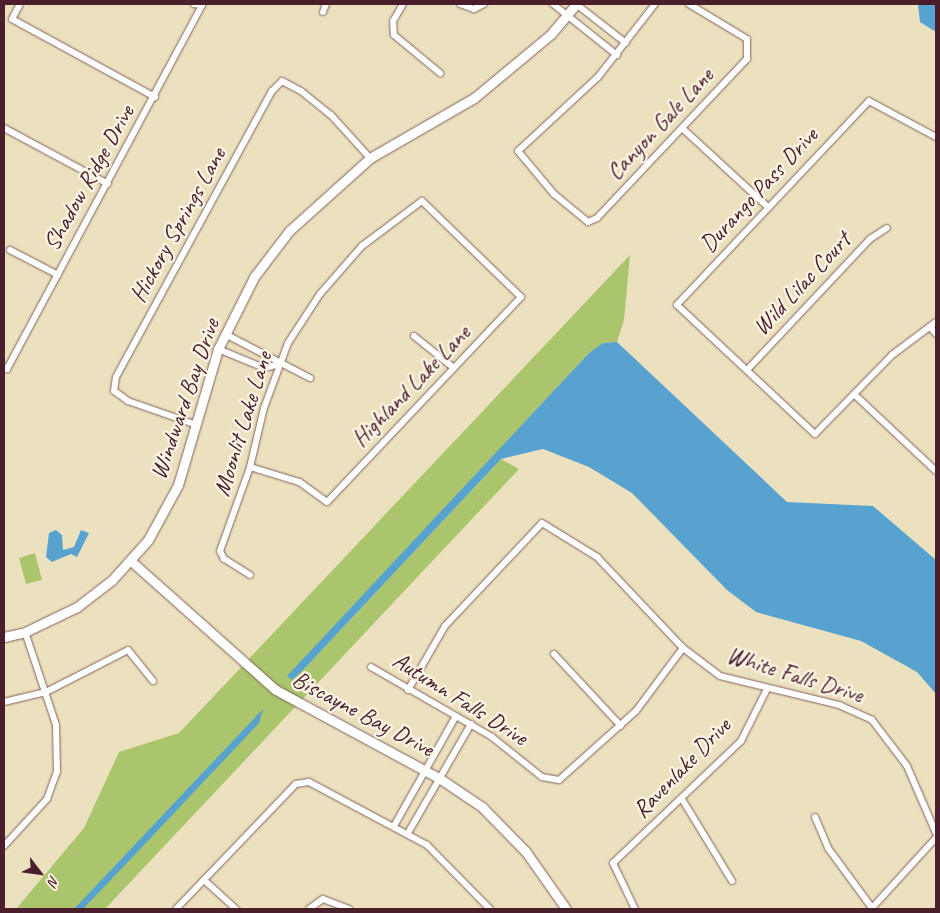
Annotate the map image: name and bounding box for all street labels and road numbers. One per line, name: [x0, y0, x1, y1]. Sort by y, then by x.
street label: Canyon Gale Lane: [600, 61, 720, 187]
street label: Shadow Ridge Drive: [37, 100, 141, 256]
street label: Durango Pass Drive: [694, 121, 824, 259]
street label: Hickory Springs Lane: [123, 142, 233, 308]
street label: Wild Lilac Court: [747, 227, 857, 341]
street label: Windward Bay Drive: [144, 315, 226, 483]
street label: Highland Lake Lane: [345, 319, 477, 453]
street label: Moonlit Lake Lane: [207, 348, 279, 500]
street label: White Falls Drive: [723, 641, 867, 709]
street label: Autumn Falls Drive: [387, 646, 533, 752]
street label: Biscayne Bay Drive: [288, 665, 438, 763]
street label: Ravenlake Drive: [627, 712, 737, 824]

